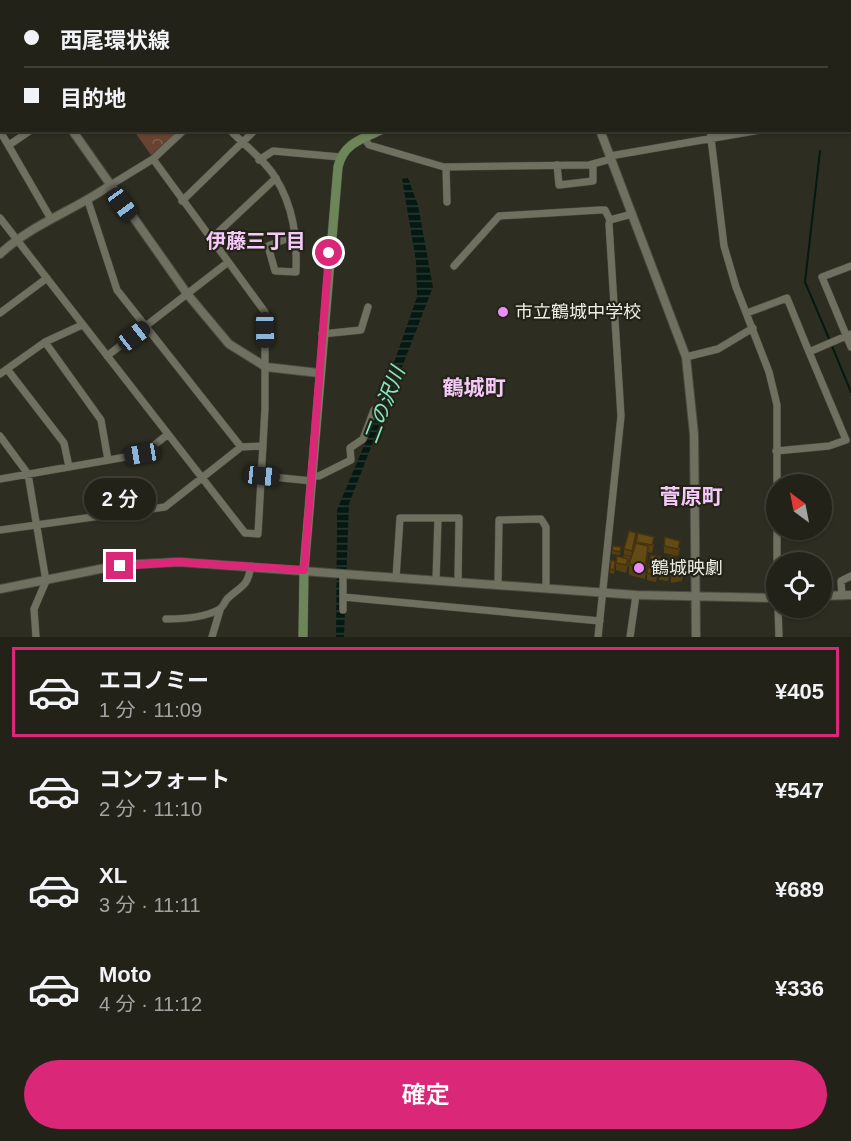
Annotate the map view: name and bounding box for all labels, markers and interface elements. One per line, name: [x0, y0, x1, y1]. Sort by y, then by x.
text: 西尾環状線: [60, 28, 170, 53]
text: 目的地: [60, 86, 126, 111]
car: [104, 184, 140, 224]
district label: 伊藤三丁目: [206, 230, 306, 252]
route start: [315, 239, 342, 266]
place label: 市立鶴城中学校: [515, 302, 641, 322]
marker: 市立鶴城中学校: [496, 305, 510, 319]
car: [256, 312, 274, 348]
car: [114, 318, 154, 354]
water label: 二の沢川: [359, 362, 409, 446]
district label: 鶴城町: [443, 376, 506, 399]
car: [123, 442, 161, 466]
car: [243, 465, 281, 487]
north arrow: [766, 474, 832, 540]
map controls: [766, 474, 832, 618]
callout: 2 分: [84, 479, 156, 521]
district label: 菅原町: [660, 485, 723, 508]
text: 2 分: [102, 488, 138, 510]
route end: [106, 552, 133, 579]
button: locate: [766, 552, 832, 618]
place label: 鶴城映劇: [651, 558, 723, 578]
marker: 鶴城映劇: [632, 561, 646, 575]
icon: car: [27, 665, 81, 719]
text: エコノミー: [99, 668, 209, 693]
text: ¥405: [775, 679, 824, 704]
text: 1 分 · 11:09: [99, 699, 202, 721]
icon: car: [27, 764, 81, 818]
text: コンフォート: [99, 767, 230, 792]
text: ¥547: [775, 778, 824, 803]
text: 2 分 · 11:10: [99, 798, 202, 820]
icon: car: [27, 863, 81, 917]
text: XL: [99, 863, 127, 888]
text: ¥689: [775, 877, 824, 902]
text: 3 分 · 11:11: [99, 894, 201, 916]
icon: car: [27, 962, 81, 1016]
text: Moto: [99, 962, 152, 987]
text: ¥336: [775, 976, 824, 1001]
text: 4 分 · 11:12: [99, 993, 202, 1015]
button: 確定: [24, 1060, 827, 1129]

